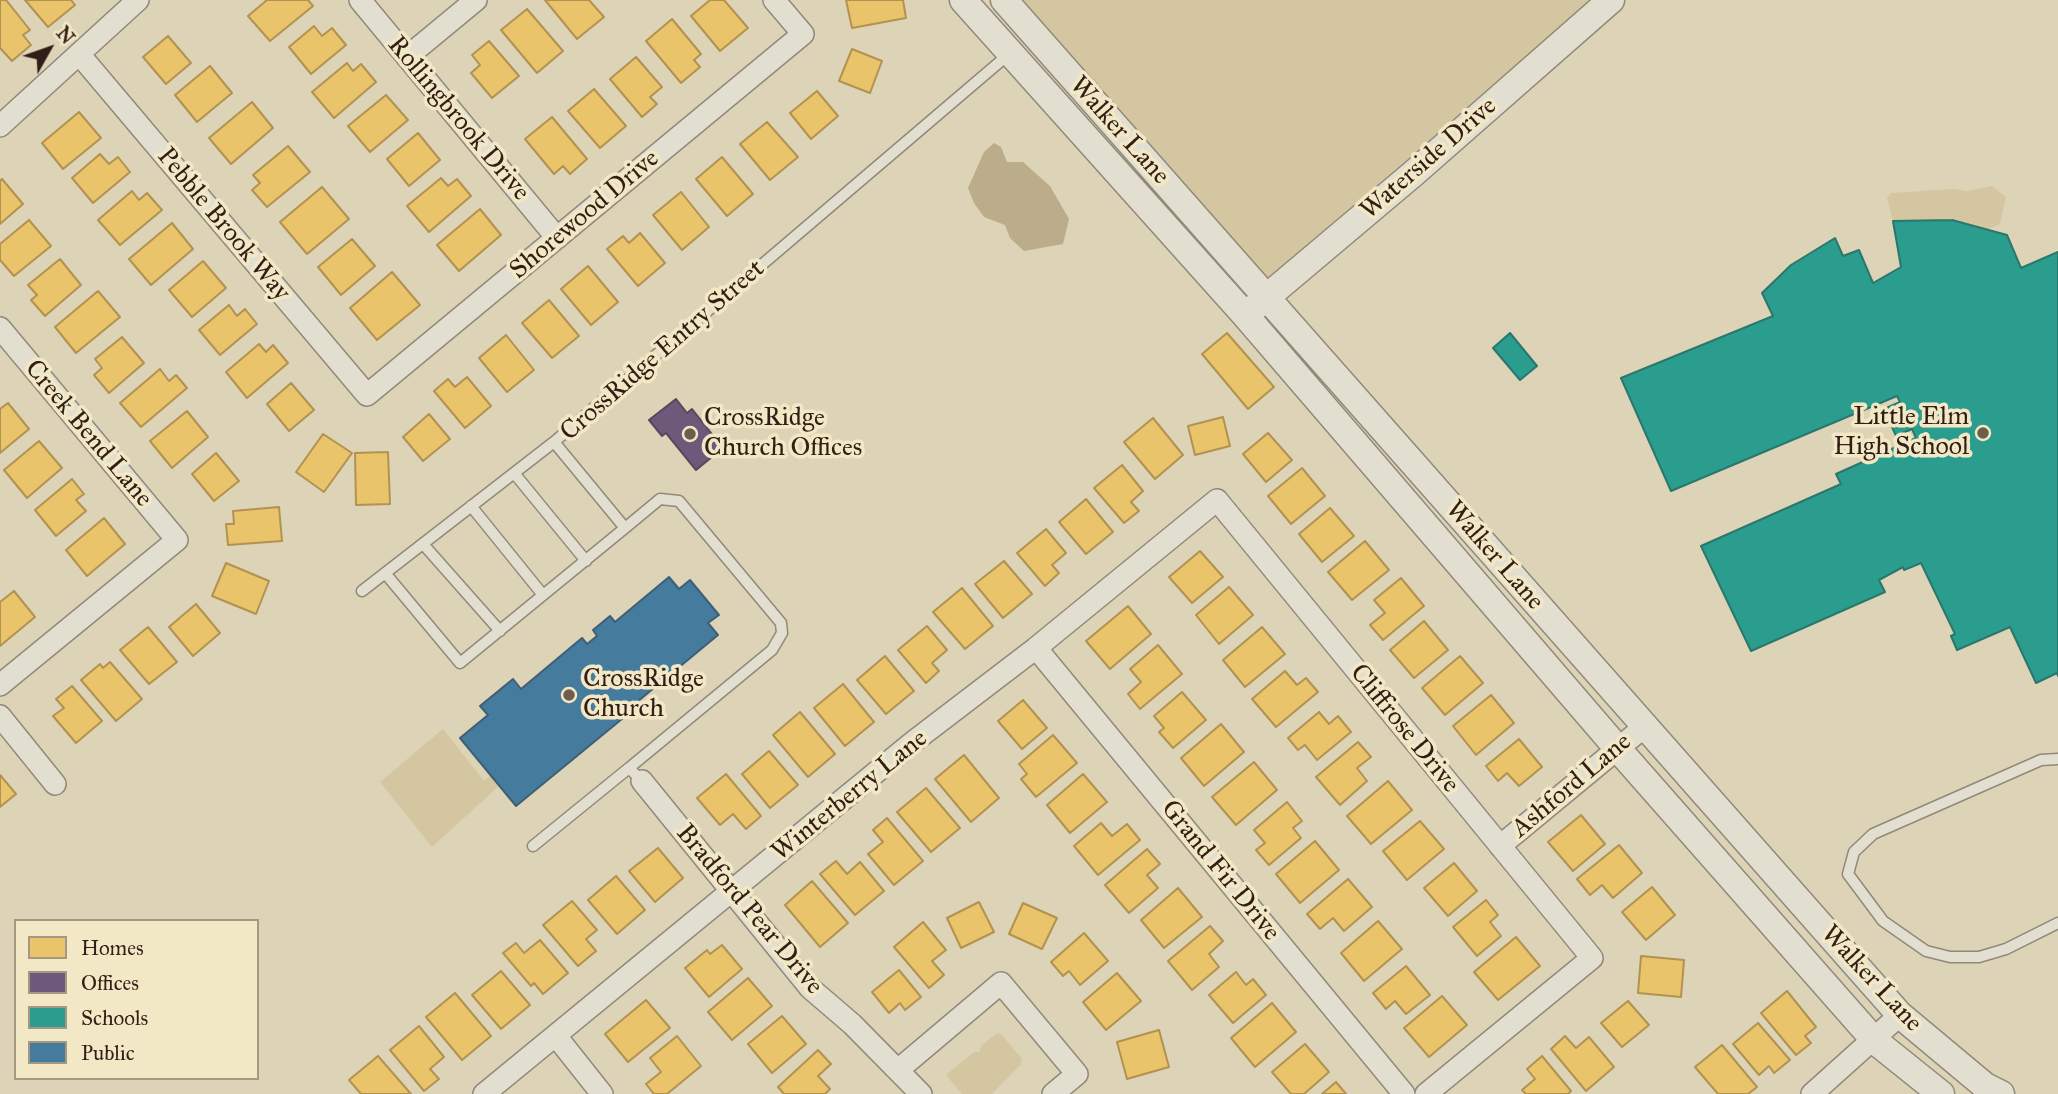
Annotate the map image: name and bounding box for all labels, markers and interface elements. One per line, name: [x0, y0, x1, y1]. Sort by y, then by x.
north arrow: [14, 14, 84, 84]
text: N: [51, 22, 79, 49]
street label: Rollingbrook Drive: [380, 30, 536, 208]
street label: Walker Lane: [1062, 71, 1176, 191]
street label: Waterside Drive: [1354, 91, 1504, 227]
street label: Pebble Brook Way: [150, 142, 296, 308]
street label: Shorewood Drive: [504, 144, 666, 286]
street label: CrossRidge Entry Street: [555, 254, 771, 448]
street label: Creek Bend Lane: [17, 354, 159, 514]
place label: Little Elm High School: [1833, 402, 1969, 464]
place label: CrossRidge Church Offices: [704, 403, 862, 464]
marker: Little Elm High School: [1975, 425, 1991, 441]
marker: CrossRidge Church Offices: [682, 426, 698, 442]
street label: Walker Lane: [1438, 495, 1550, 617]
street label: Cliffrose Drive: [1343, 658, 1465, 800]
place label: CrossRidge Church: [583, 664, 704, 726]
marker: CrossRidge Church: [561, 687, 577, 703]
street label: Winterberry Lane: [766, 724, 934, 868]
street label: Ashford Lane: [1506, 727, 1638, 845]
street label: Grand Fir Drive: [1154, 794, 1286, 948]
street label: Bradford Pear Drive: [669, 819, 829, 1001]
legend: [14, 919, 259, 1080]
street label: Walker Lane: [1814, 919, 1928, 1039]
text: Homes: [81, 935, 144, 961]
text: Offices: [81, 970, 139, 996]
text: Schools: [81, 1005, 148, 1031]
text: Public: [81, 1040, 135, 1066]

